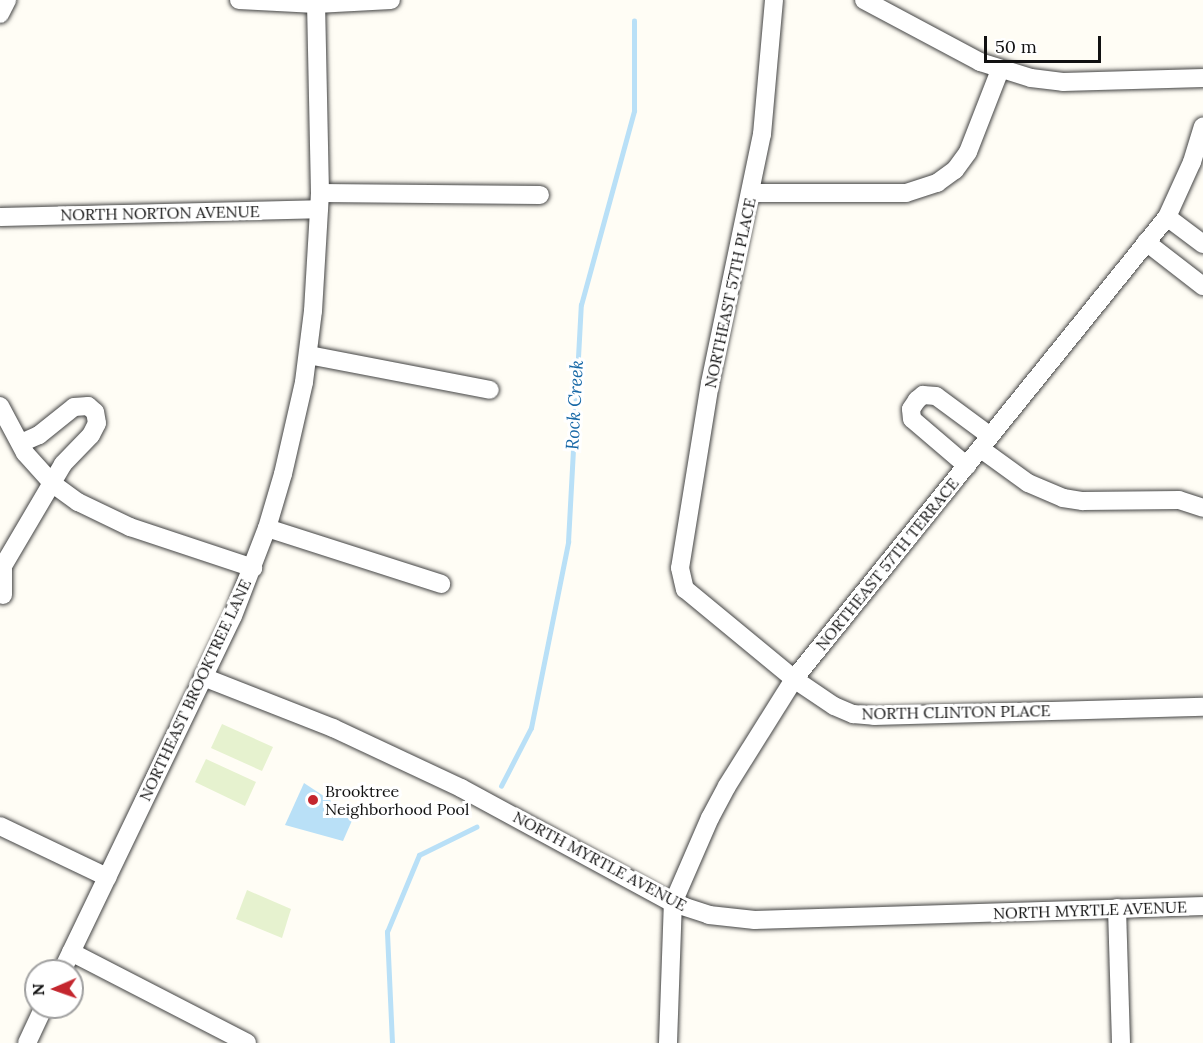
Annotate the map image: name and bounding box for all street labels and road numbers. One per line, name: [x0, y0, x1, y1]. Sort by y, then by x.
street label: NORTHEAST 57TH PLACE: [700, 196, 760, 390]
street label: NORTH NORTON AVENUE: [60, 202, 260, 224]
street label: NORTHEAST 57TH TERRACE: [812, 474, 962, 654]
street label: NORTHEAST BROOKTREE LANE: [135, 576, 255, 804]
street label: NORTH CLINTON PLACE: [861, 701, 1051, 723]
street label: NORTH MYRTLE AVENUE: [510, 807, 690, 915]
street label: NORTH MYRTLE AVENUE: [993, 897, 1187, 923]

